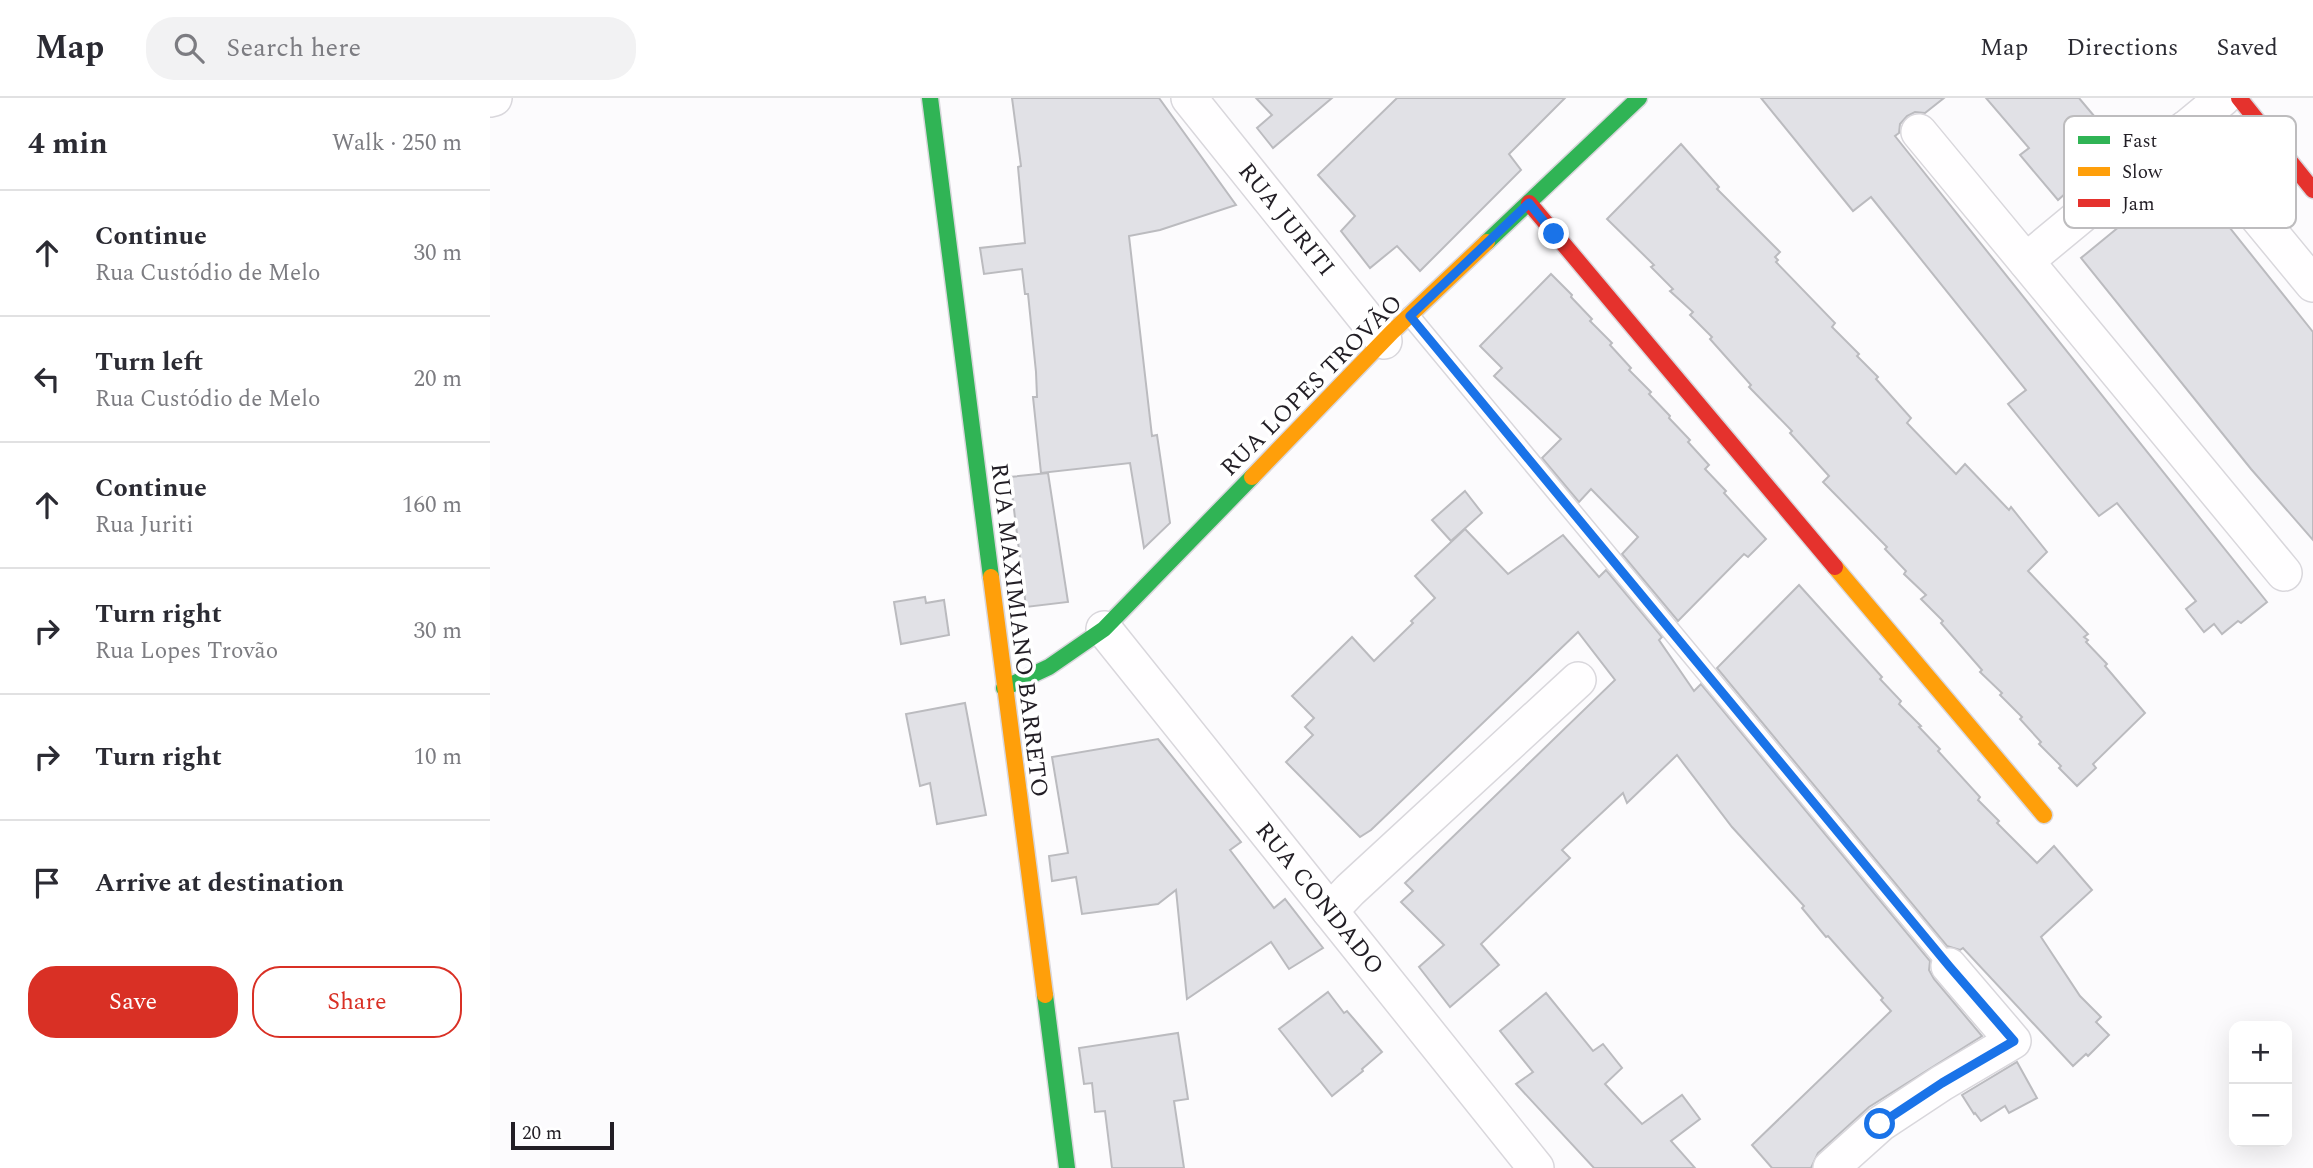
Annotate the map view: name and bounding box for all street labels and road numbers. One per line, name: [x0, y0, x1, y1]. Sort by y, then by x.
street label: RUA JURITI: [1229, 155, 1343, 284]
street label: RUA LOPES TROVÃO: [1212, 286, 1411, 485]
street label: RUA MAXIMIANO BARRETO: [981, 461, 1057, 799]
street label: RUA CONDADO: [1246, 814, 1392, 983]

